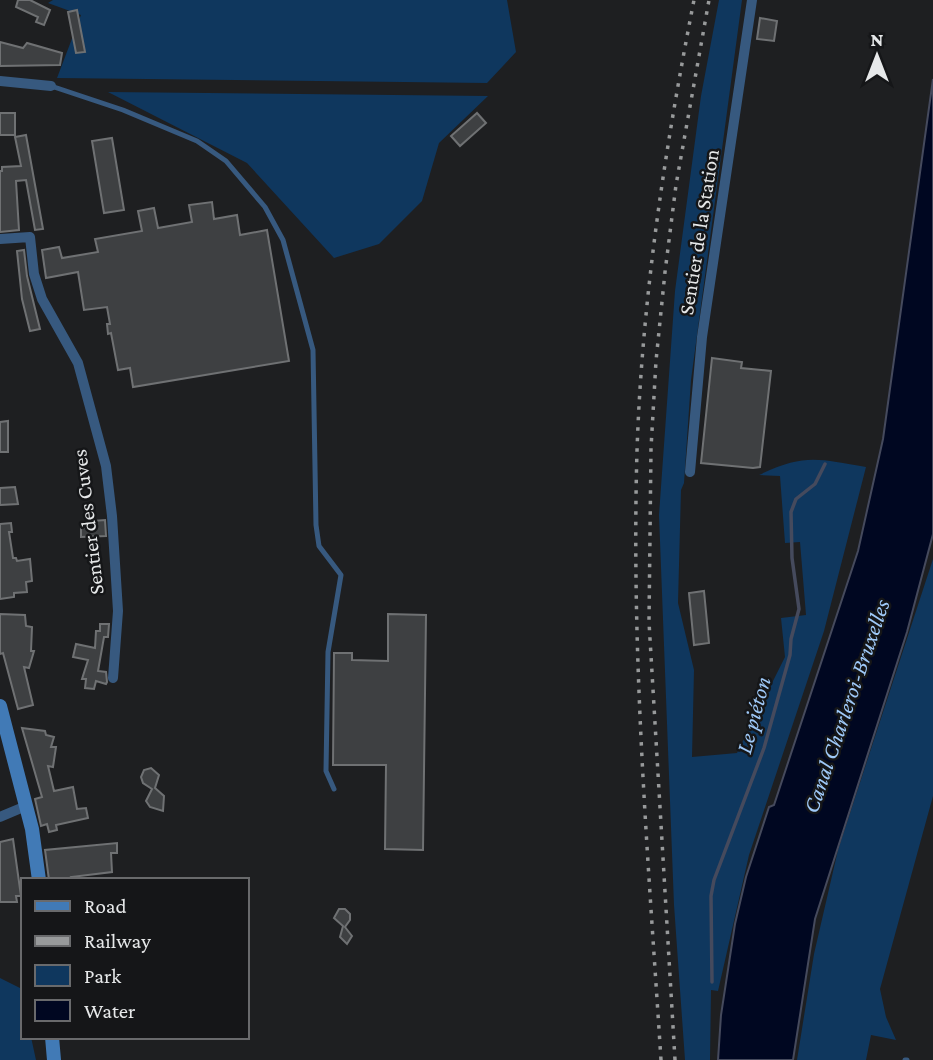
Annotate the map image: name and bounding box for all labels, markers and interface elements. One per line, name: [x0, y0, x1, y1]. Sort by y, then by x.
north arrow: [842, 21, 912, 91]
text: N: [871, 29, 884, 50]
street label: Sentier de la Station: [674, 147, 724, 317]
street label: Sentier des Cuves: [67, 448, 109, 596]
water label: Canal Charleroi-Bruxelles: [797, 595, 895, 816]
water label: Le piéton: [730, 674, 776, 756]
legend: [21, 878, 248, 1039]
text: Road: [84, 894, 127, 918]
text: Railway: [84, 929, 151, 953]
text: Park: [84, 964, 121, 988]
text: Water: [84, 999, 136, 1023]

